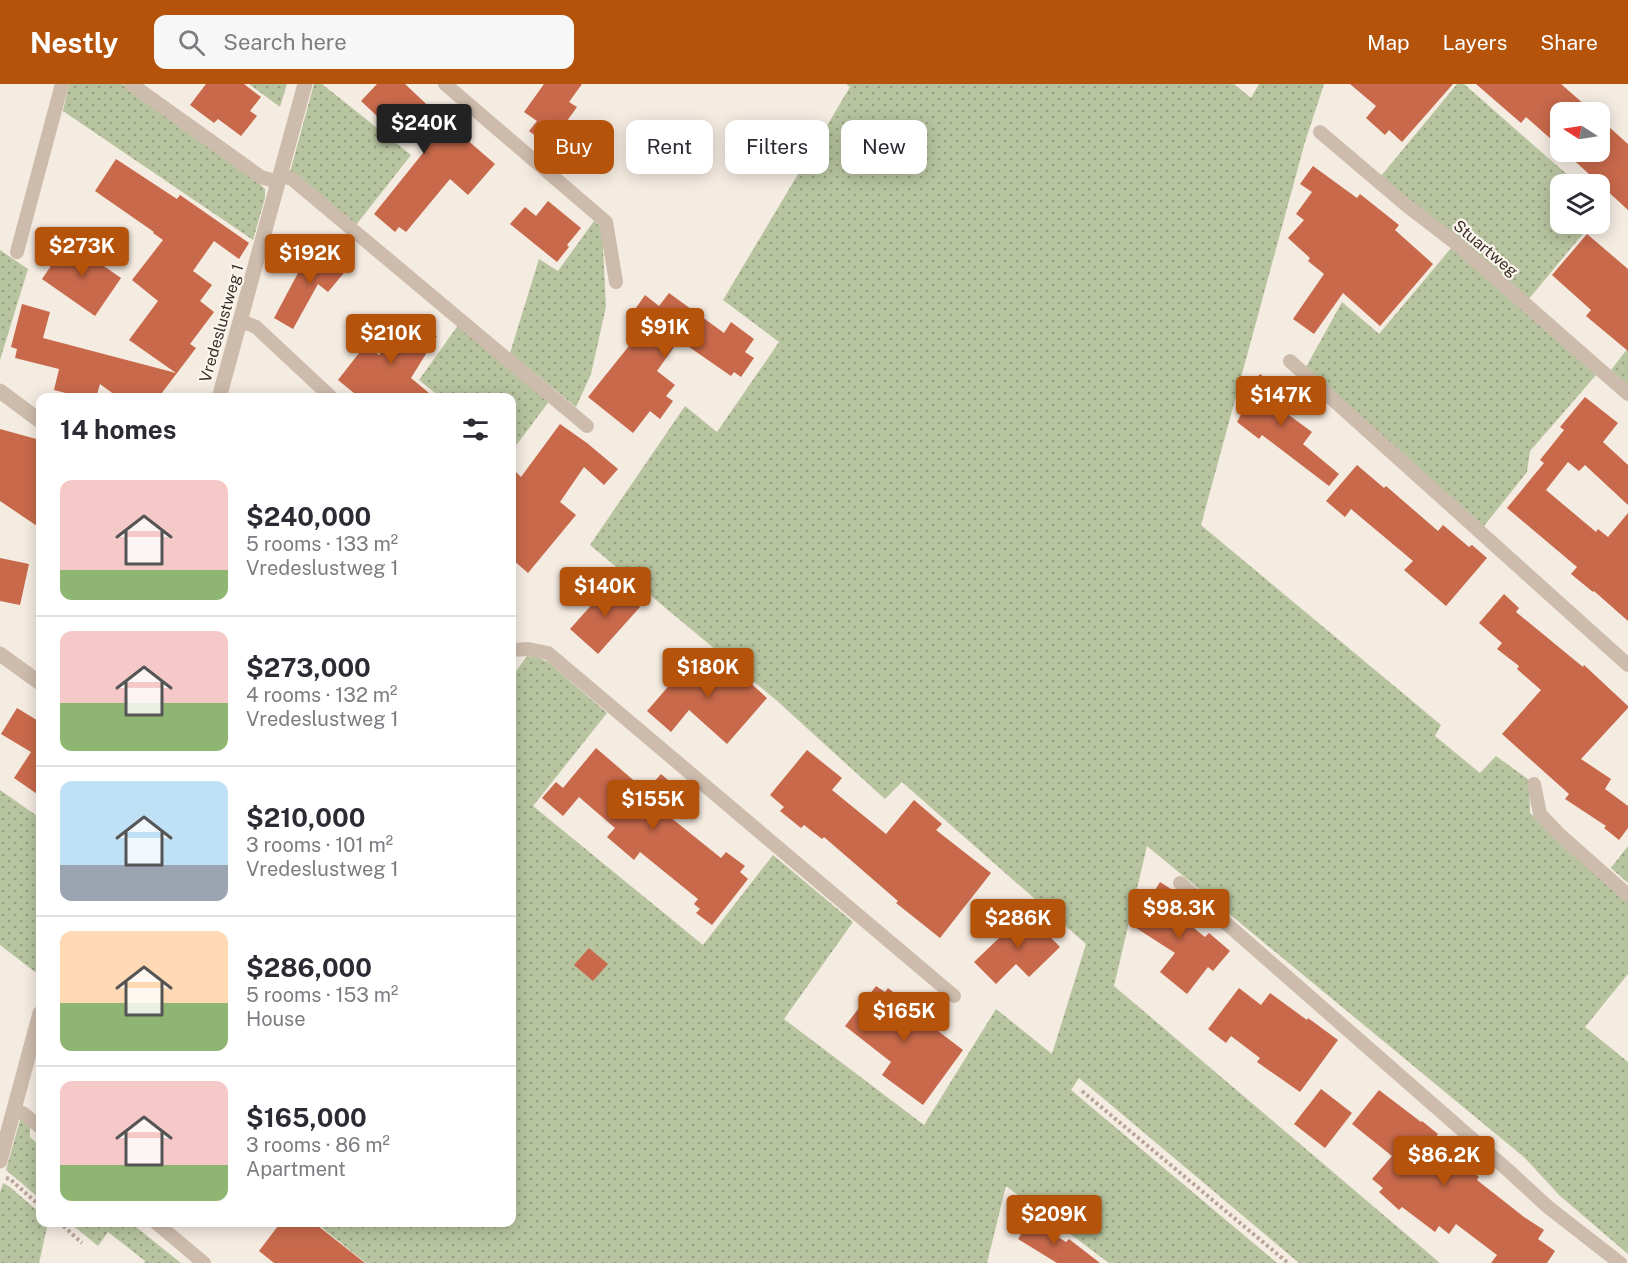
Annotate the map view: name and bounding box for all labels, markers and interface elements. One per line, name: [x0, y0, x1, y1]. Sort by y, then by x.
search box: [154, 15, 574, 69]
text: Nestly: [30, 26, 118, 59]
icon: search: [175, 26, 208, 59]
text: Search here: [223, 29, 347, 55]
text: Map: [1367, 30, 1410, 55]
text: Layers: [1443, 30, 1507, 55]
text: Share: [1540, 30, 1598, 55]
north arrow: [1550, 102, 1610, 162]
map controls: [1550, 102, 1610, 234]
pin: $240K: [382, 104, 466, 155]
text: $240K: [391, 111, 457, 135]
chip: Buy: [534, 120, 614, 174]
chip: Rent: [626, 120, 713, 174]
chip: Filters: [725, 120, 829, 174]
chip: New: [841, 120, 927, 174]
button: layers: [1550, 174, 1610, 234]
street label: Stuartweg: [1450, 216, 1522, 281]
pin: $273K: [40, 227, 124, 278]
text: $273K: [49, 234, 115, 258]
pin: $192K: [268, 234, 352, 285]
text: $192K: [279, 241, 341, 265]
street label: Vredeslustweg 1: [196, 262, 247, 384]
pin: $91K: [629, 308, 701, 359]
pin: $210K: [349, 314, 433, 365]
text: $91K: [640, 315, 690, 339]
text: $210K: [360, 321, 422, 345]
pin: $147K: [1239, 376, 1323, 427]
text: $147K: [1250, 383, 1312, 407]
icon: filters: [459, 413, 492, 446]
text: 14 homes: [60, 414, 176, 445]
text: $240,000: [246, 501, 371, 532]
icon: home: [108, 504, 180, 576]
text: 5 rooms · 133 m²: [246, 532, 398, 556]
text: Vredeslustweg 1: [246, 556, 399, 580]
pin: $140K: [563, 567, 647, 618]
text: $140K: [574, 574, 636, 598]
pin: $180K: [666, 648, 750, 699]
text: $273,000: [246, 652, 371, 683]
icon: home: [108, 655, 180, 727]
text: $180K: [677, 655, 739, 679]
text: 4 rooms · 132 m²: [246, 683, 397, 707]
text: Vredeslustweg 1: [246, 707, 399, 731]
pin: $155K: [611, 780, 695, 831]
text: $155K: [621, 787, 685, 811]
text: $210,000: [246, 802, 365, 833]
icon: home: [108, 805, 180, 877]
text: 3 rooms · 101 m²: [246, 833, 393, 857]
text: Vredeslustweg 1: [246, 857, 399, 881]
pin: $98.3K: [1130, 889, 1228, 940]
text: $98.3K: [1142, 896, 1216, 920]
pin: $286K: [976, 899, 1060, 950]
text: $286K: [984, 906, 1052, 930]
text: $286,000: [246, 952, 372, 983]
icon: home: [108, 955, 180, 1027]
text: 5 rooms · 153 m²: [246, 983, 398, 1007]
pin: $165K: [862, 992, 946, 1043]
text: $165K: [872, 999, 936, 1023]
text: House: [246, 1007, 306, 1031]
text: $165,000: [246, 1102, 367, 1133]
icon: home: [108, 1105, 180, 1177]
text: 3 rooms · 86 m²: [246, 1133, 390, 1157]
pin: $86.2K: [1395, 1136, 1493, 1187]
text: $86.2K: [1407, 1143, 1481, 1167]
text: Apartment: [246, 1157, 346, 1181]
pin: $209K: [1012, 1195, 1096, 1246]
text: $209K: [1021, 1202, 1087, 1226]

